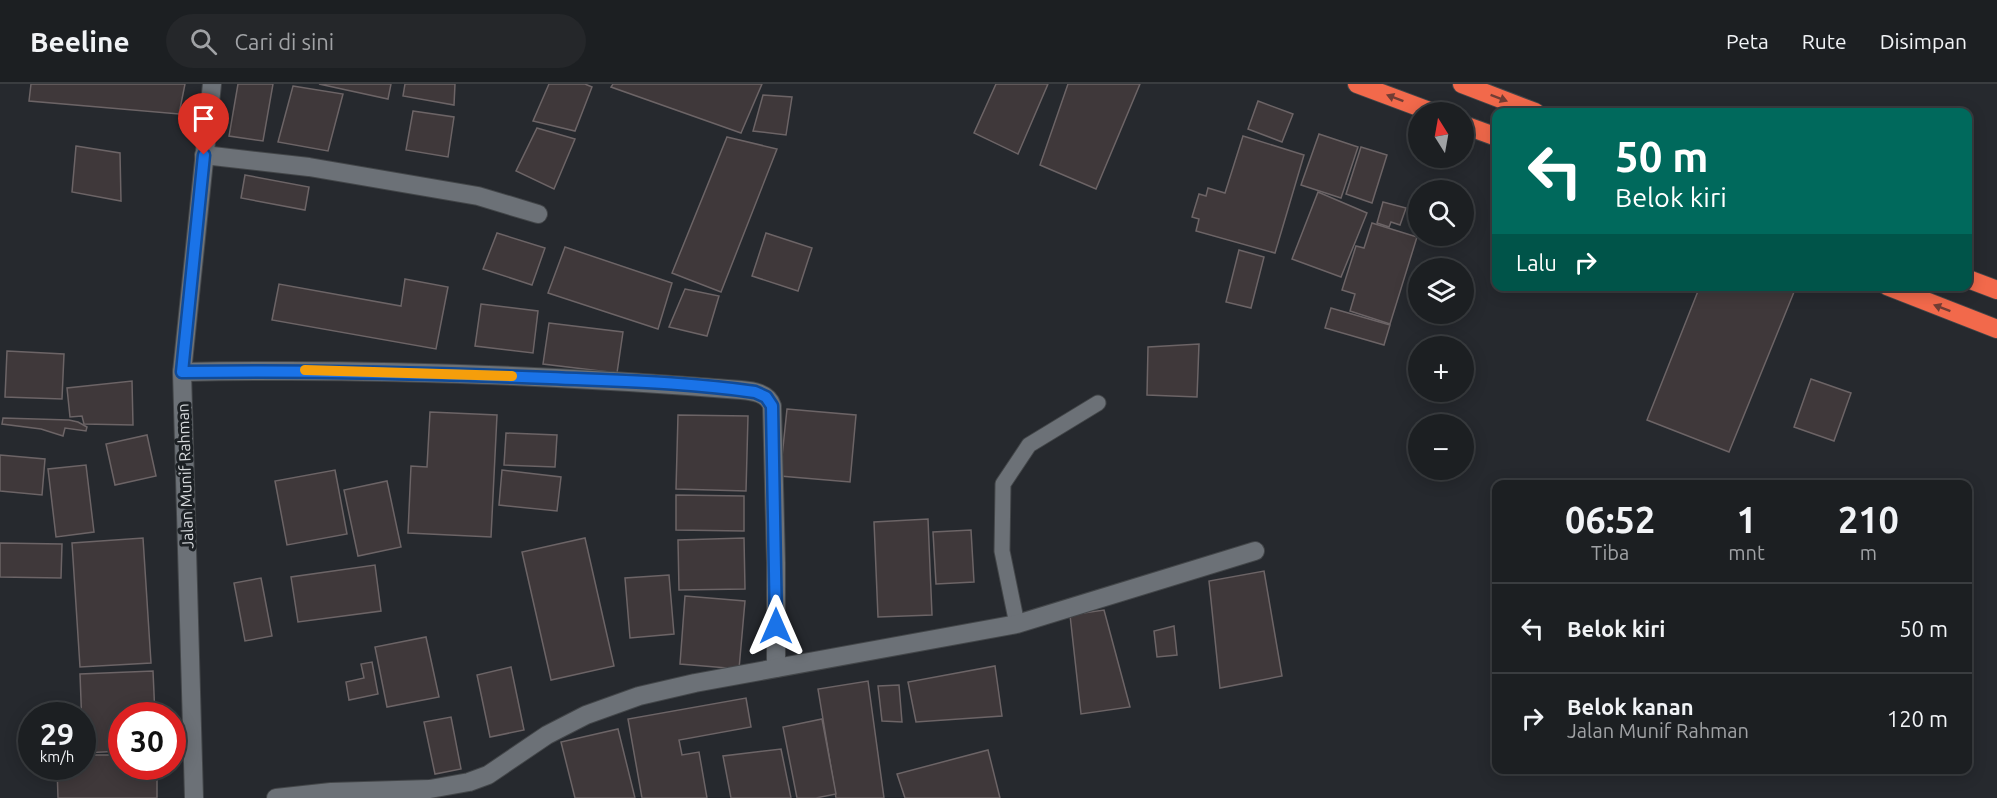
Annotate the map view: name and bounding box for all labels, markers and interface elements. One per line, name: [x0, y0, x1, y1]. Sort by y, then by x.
search box: [166, 14, 586, 68]
icon: search: [187, 25, 220, 58]
text: Beeline: [30, 26, 130, 57]
text: Cari di sini: [235, 29, 334, 54]
text: Peta: [1726, 29, 1769, 53]
text: Rute: [1802, 29, 1847, 53]
text: Disimpan: [1880, 29, 1967, 53]
pin: [178, 93, 229, 155]
one-way arrow: [1385, 93, 1403, 103]
one-way arrow: [1490, 94, 1508, 104]
icon: arrive: [187, 102, 220, 135]
north arrow: [1408, 102, 1474, 168]
map controls: [1408, 102, 1474, 480]
icon: left: [1516, 132, 1594, 210]
text: 50 m: [1615, 133, 1709, 180]
button: search: [1408, 180, 1474, 246]
text: Belok kiri: [1615, 182, 1727, 212]
icon: right: [1569, 246, 1602, 279]
text: Lalu: [1516, 250, 1557, 275]
button: layers: [1408, 258, 1474, 324]
one-way arrow: [1933, 302, 1951, 312]
button: +: [1408, 336, 1474, 402]
street label: Jalan Munif Rahman: [173, 403, 197, 549]
button: −: [1408, 414, 1474, 480]
text: 06:52: [1565, 499, 1655, 540]
text: 1: [1736, 499, 1757, 540]
text: 210: [1838, 499, 1899, 540]
text: Tiba: [1591, 541, 1629, 564]
text: mnt: [1728, 541, 1765, 564]
text: m: [1860, 541, 1877, 564]
position arrow: [744, 594, 808, 658]
icon: left: [1516, 612, 1549, 645]
text: Belok kiri: [1567, 616, 1665, 641]
text: 50 m: [1899, 616, 1948, 641]
text: Belok kanan: [1567, 694, 1694, 719]
speed limit sign: 30: [108, 702, 186, 780]
icon: right: [1516, 702, 1549, 735]
text: 120 m: [1887, 706, 1948, 731]
text: 29: [40, 717, 74, 751]
text: Jalan Munif Rahman: [1567, 719, 1749, 742]
text: km/h: [40, 748, 74, 765]

